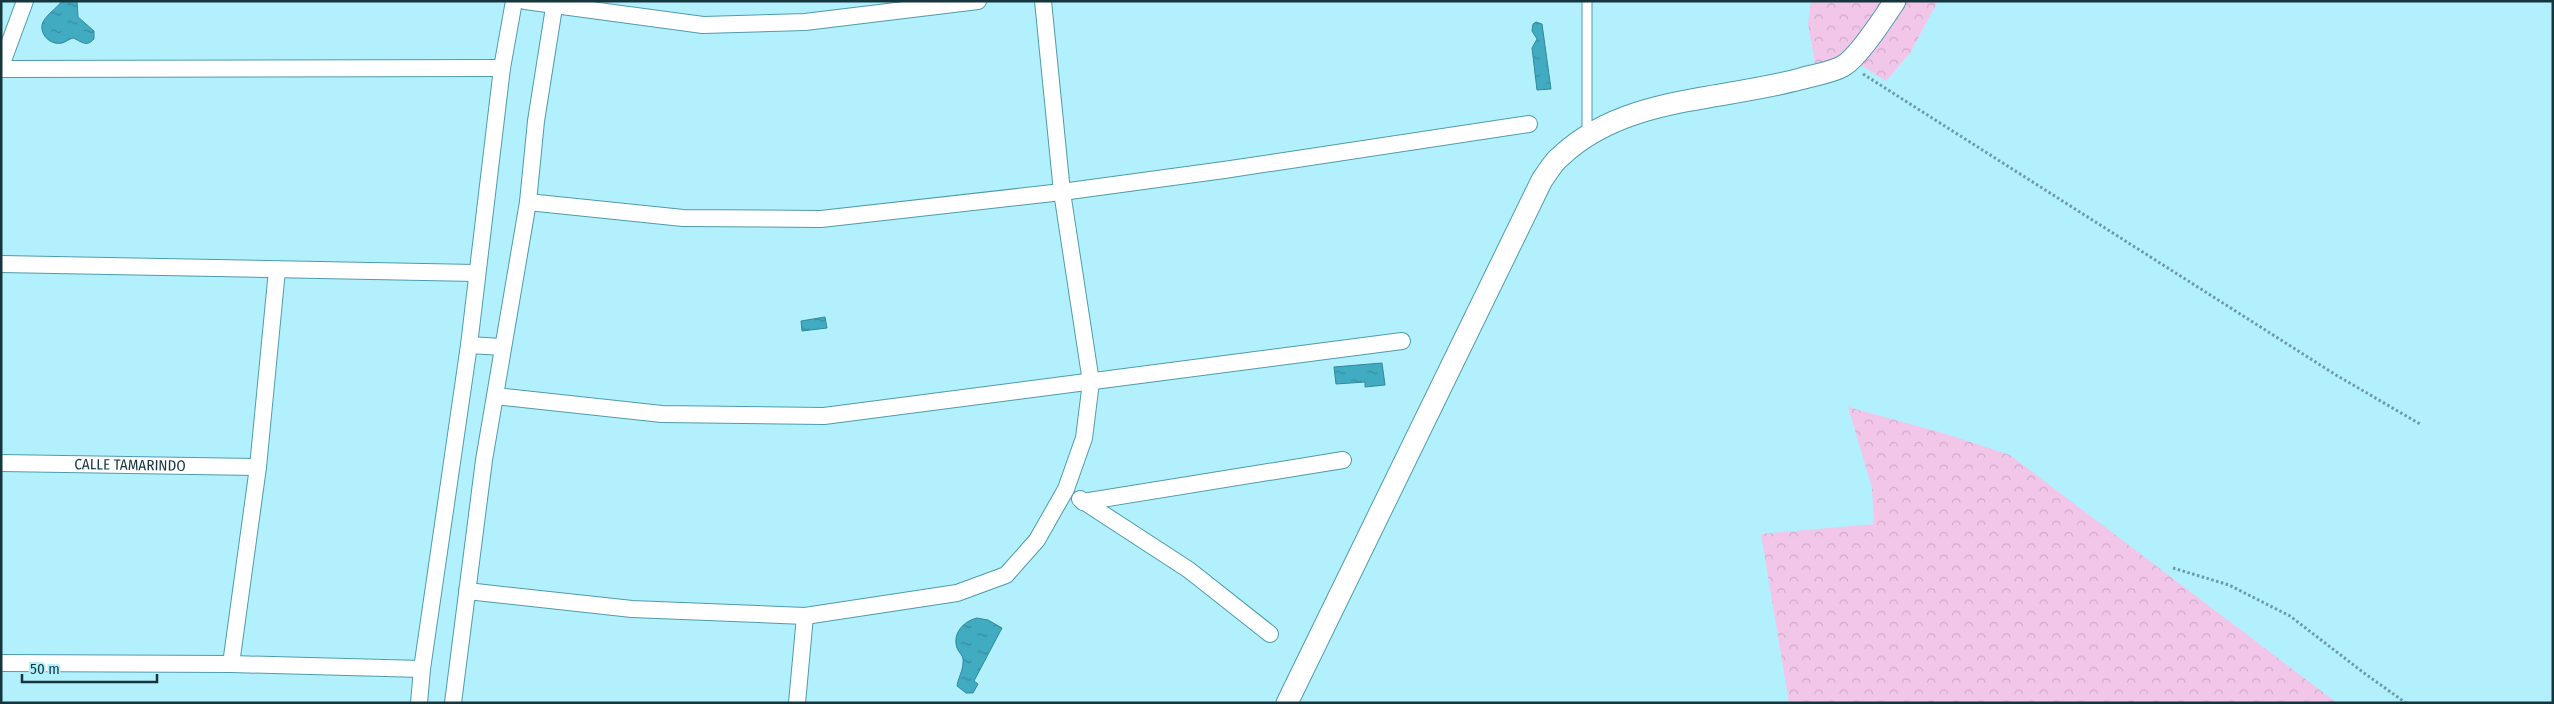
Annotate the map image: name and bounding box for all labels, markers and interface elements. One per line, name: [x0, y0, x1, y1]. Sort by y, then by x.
street label: CALLE TAMARINDO: [74, 455, 186, 475]
scale bar: [22, 652, 158, 684]
text: 50 m: [30, 660, 60, 678]

